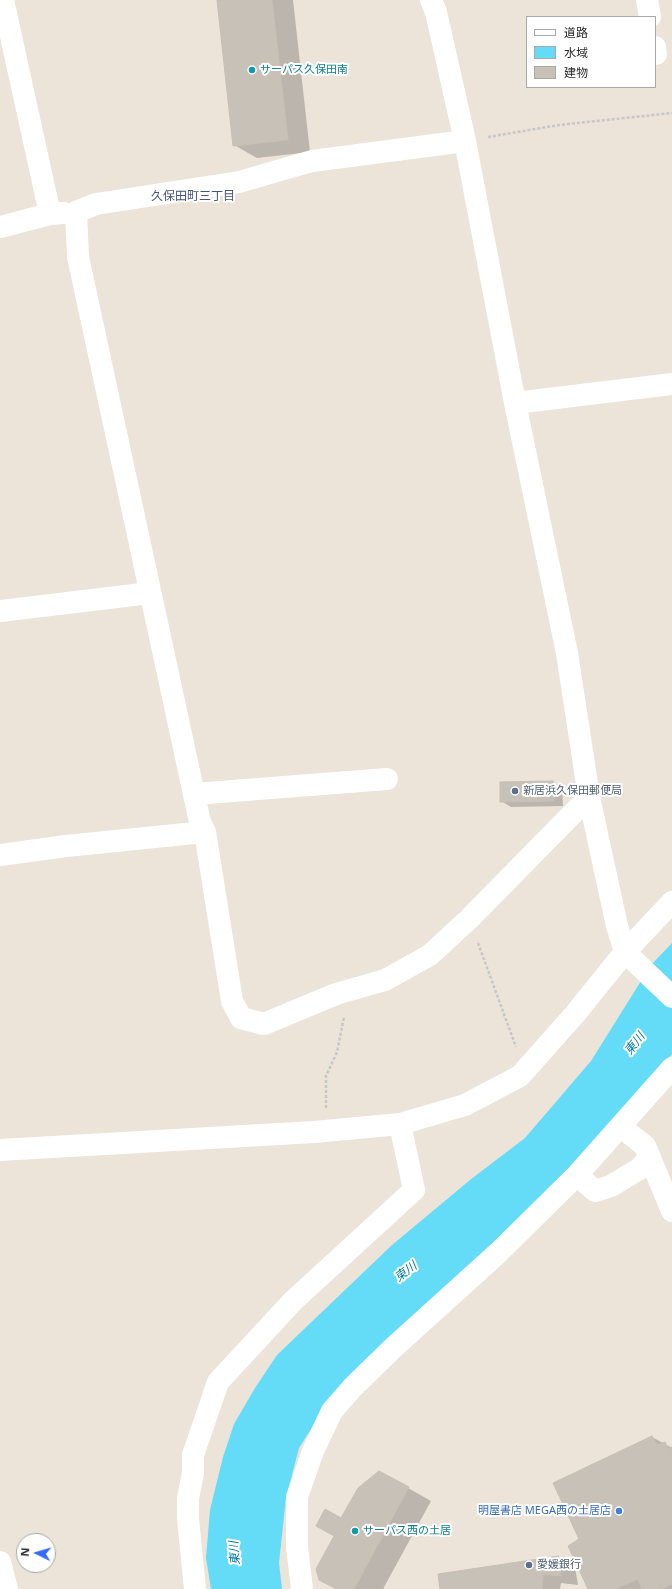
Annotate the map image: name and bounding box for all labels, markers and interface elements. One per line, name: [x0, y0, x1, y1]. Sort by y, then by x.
legend: [526, 16, 656, 88]
text: 道路: [564, 24, 588, 41]
text: 水域: [564, 44, 588, 61]
place label: サーパス久保田南: [260, 63, 348, 77]
text: 建物: [564, 64, 588, 81]
marker: サーパス久保田南: [247, 65, 257, 75]
district label: 久保田町三丁目: [151, 190, 235, 204]
place label: 新居浜久保田郵便局: [523, 784, 622, 798]
marker: 新居浜久保田郵便局: [510, 786, 520, 796]
water label: 東川: [622, 1030, 648, 1058]
water label: 東川: [392, 1259, 420, 1285]
place label: 明屋書店 MEGA西の土居店: [478, 1504, 611, 1518]
marker: 明屋書店 MEGA西の土居店: [614, 1506, 624, 1516]
place label: サーパス西の土居: [363, 1524, 451, 1538]
marker: サーパス西の土居: [350, 1526, 360, 1536]
north arrow: [16, 1533, 56, 1573]
water label: 東川: [227, 1540, 243, 1566]
text: N: [17, 1547, 32, 1557]
place label: 愛媛銀行: [537, 1558, 581, 1572]
marker: 愛媛銀行: [524, 1560, 534, 1570]

